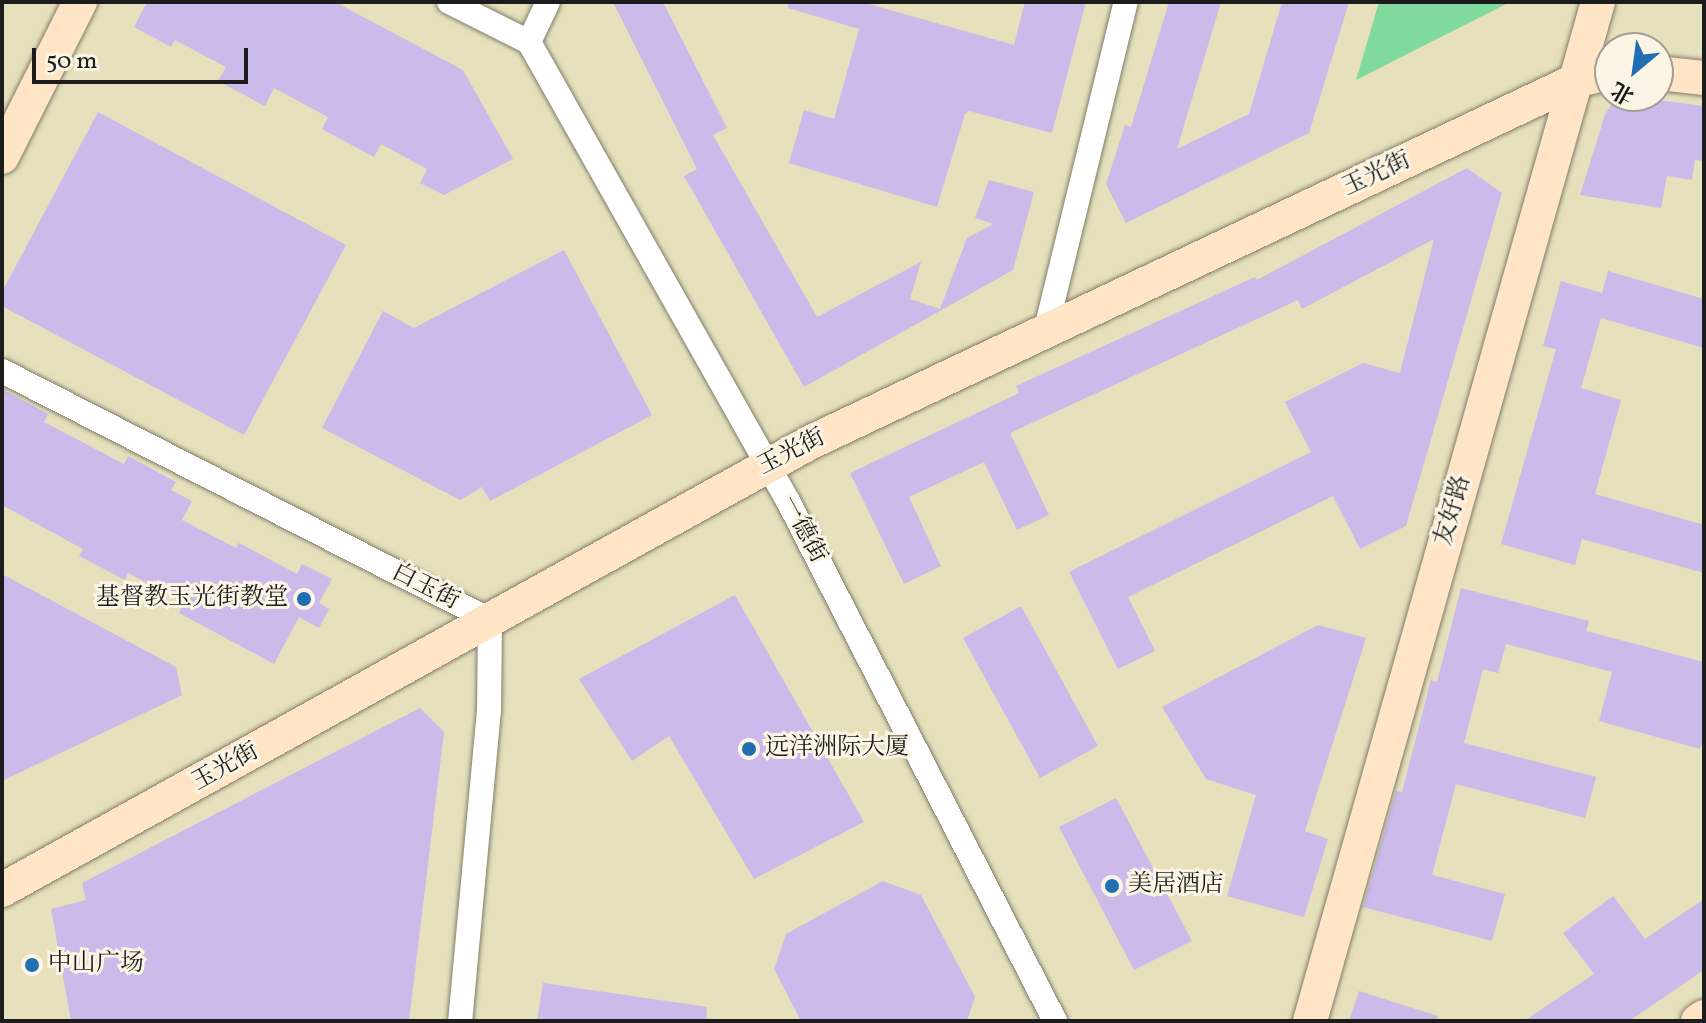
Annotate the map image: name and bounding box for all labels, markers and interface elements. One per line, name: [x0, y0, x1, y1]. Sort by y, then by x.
scale bar: [36, 32, 252, 82]
north arrow: [1594, 32, 1674, 112]
text: 50 m: [46, 45, 98, 79]
text: 北: [1606, 73, 1640, 111]
street label: 玉光街: [1338, 147, 1416, 203]
street label: 玉光街: [753, 424, 831, 482]
street label: 友好路: [1430, 472, 1478, 550]
street label: 一德街: [772, 491, 832, 569]
street label: 白玉街: [386, 559, 464, 617]
place label: 基督教玉光街教堂: [96, 585, 288, 613]
marker: 基督教玉光街教堂: [295, 590, 313, 608]
place label: 远洋洲际大厦: [765, 735, 909, 763]
street label: 玉光街: [188, 738, 264, 798]
marker: 远洋洲际大厦: [740, 740, 758, 758]
place label: 美居酒店: [1128, 872, 1224, 900]
marker: 美居酒店: [1103, 877, 1121, 895]
place label: 中山广场: [48, 951, 144, 979]
marker: 中山广场: [23, 956, 41, 974]

